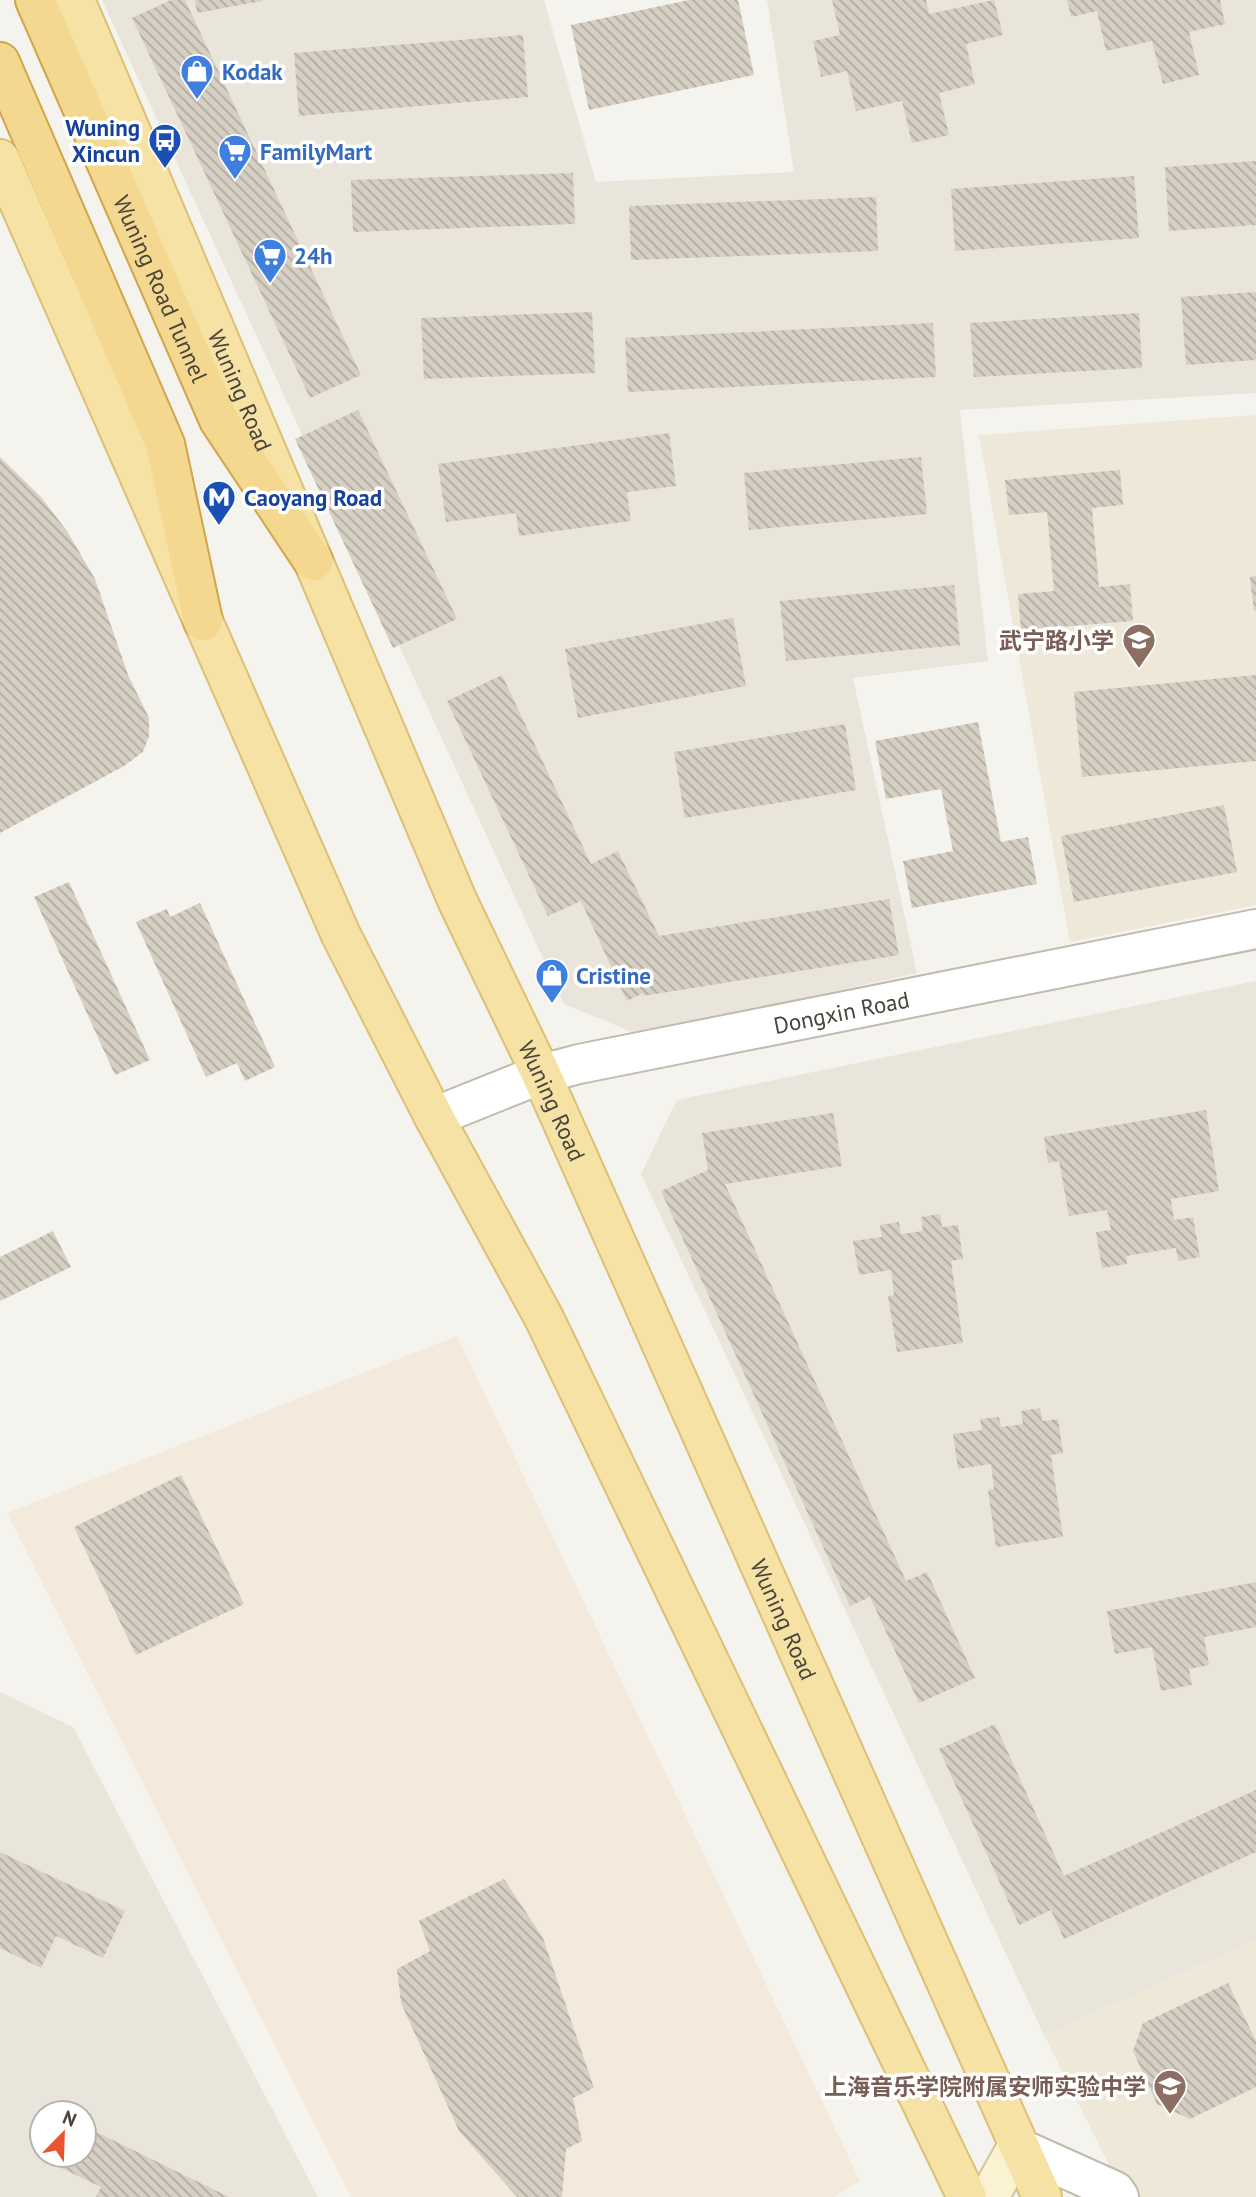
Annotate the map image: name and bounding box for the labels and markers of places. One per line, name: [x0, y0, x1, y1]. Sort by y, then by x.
shop icon: Kodak: [178, 52, 216, 101]
place label: Kodak: [222, 57, 283, 86]
place label: Wuning Xincun: [65, 113, 140, 168]
bus stop icon: Wuning Xincun: [146, 121, 184, 170]
supermarket icon: FamilyMart: [216, 132, 254, 181]
place label: FamilyMart: [260, 137, 372, 166]
supermarket icon: 24h: [251, 236, 289, 285]
place label: 24h: [294, 241, 333, 270]
metro station icon: Caoyang Road: [200, 478, 238, 527]
place label: Caoyang Road: [244, 483, 382, 512]
school or university icon: 武宁路小学: [1120, 621, 1158, 670]
place label: 武宁路小学: [999, 626, 1114, 655]
shop icon: Cristine: [533, 956, 571, 1005]
place label: Cristine: [576, 961, 651, 990]
school or university icon: 上海音乐学院附属安师实验中学: [1151, 2067, 1189, 2116]
place label: 上海音乐学院附属安师实验中学: [824, 2072, 1146, 2101]

